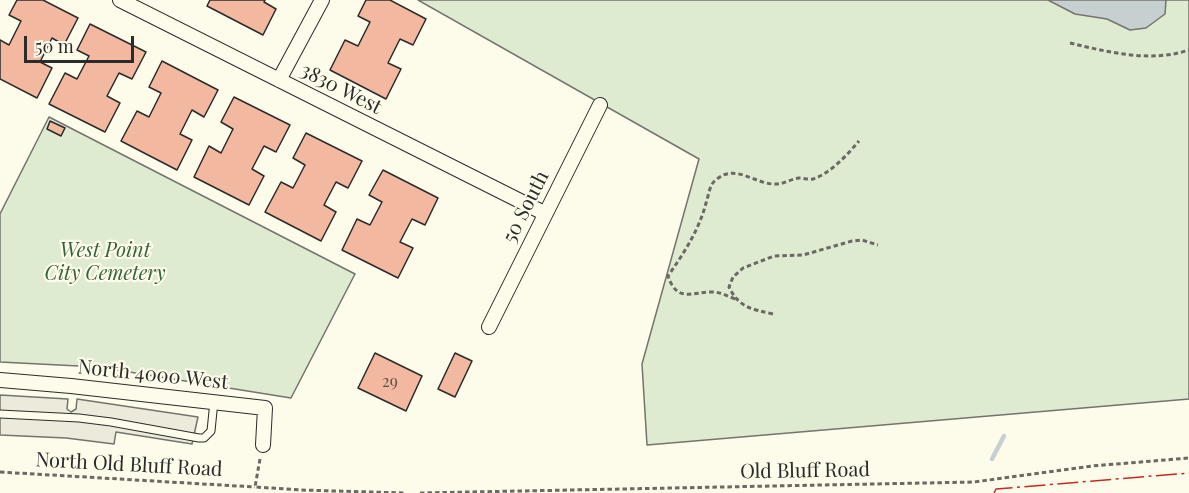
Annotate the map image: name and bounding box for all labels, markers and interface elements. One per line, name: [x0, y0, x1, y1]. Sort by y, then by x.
scale bar: [27, 24, 136, 62]
text: 50 m: [35, 34, 74, 58]
street label: 3830 West: [296, 58, 386, 120]
street label: 50 South: [498, 167, 554, 247]
park label: West Point City Cemetery: [44, 239, 166, 286]
street label: North 4000 West: [77, 355, 229, 395]
house number: 29: [382, 372, 398, 392]
street label: North Old Bluff Road: [35, 448, 223, 482]
street label: Old Bluff Road: [740, 458, 870, 484]

